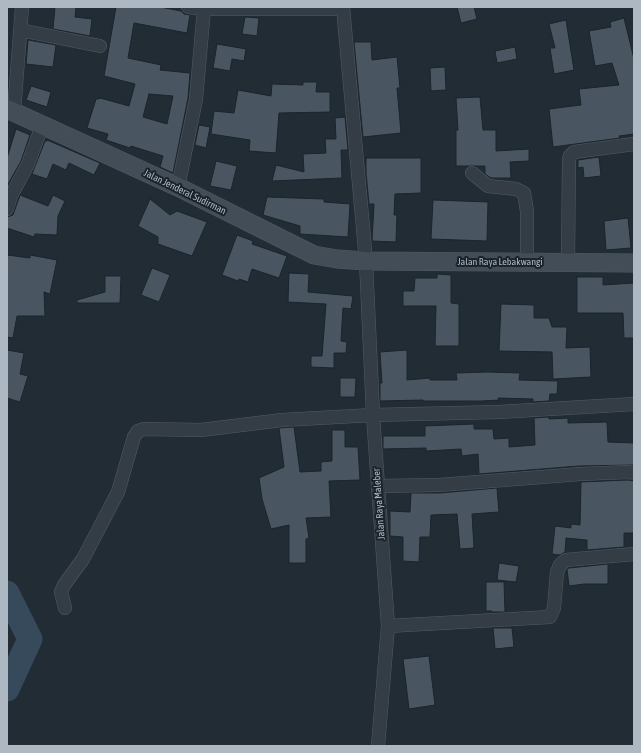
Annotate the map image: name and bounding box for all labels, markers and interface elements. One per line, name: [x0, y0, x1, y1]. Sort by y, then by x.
street label: Jalan Jenderal Sudirman: [142, 167, 228, 217]
street label: Jalan Raya Lebakwangi: [457, 256, 543, 268]
street label: Jalan Raya Maleber: [371, 468, 387, 540]

